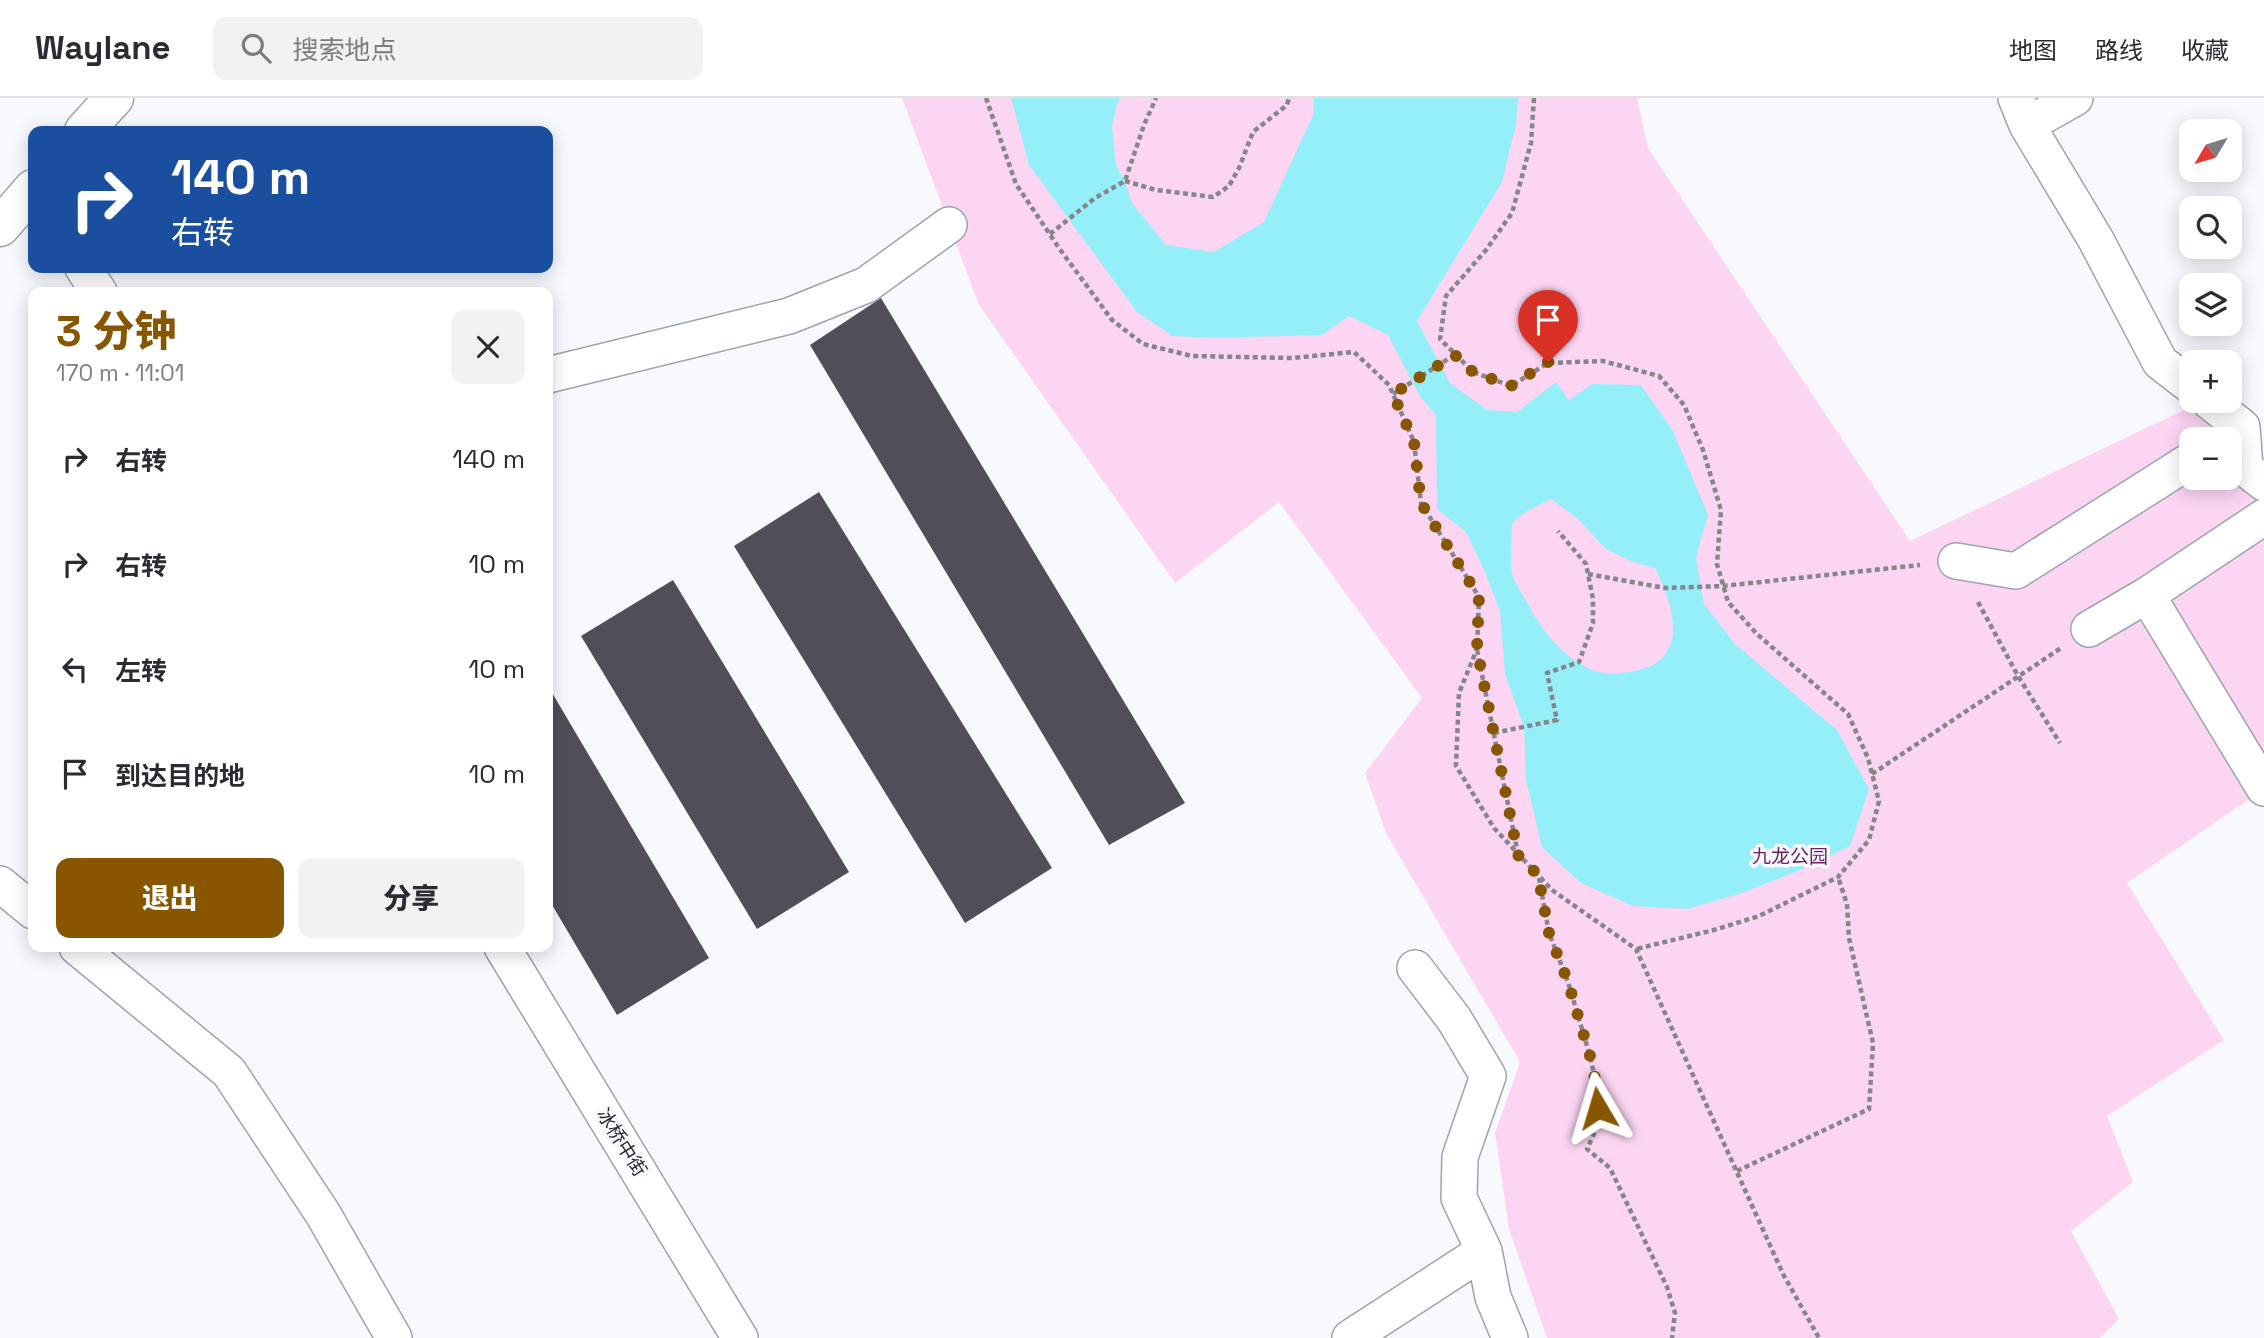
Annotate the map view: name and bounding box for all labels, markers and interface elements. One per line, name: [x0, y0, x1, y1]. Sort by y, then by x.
search box: [213, 17, 703, 80]
text: Waylane: [35, 27, 171, 69]
icon: search: [237, 29, 275, 67]
text: 搜索地点: [293, 33, 397, 67]
text: 地图: [2009, 35, 2057, 66]
text: 路线: [2095, 35, 2143, 66]
text: 收藏: [2181, 35, 2229, 66]
north arrow: [2179, 119, 2242, 182]
map controls: [2179, 119, 2242, 490]
text: 140 m: [171, 146, 310, 208]
icon: right: [56, 154, 147, 245]
button: search: [2179, 196, 2242, 259]
text: 右转: [171, 213, 235, 253]
button: layers: [2179, 273, 2242, 336]
pin: [1518, 290, 1578, 362]
icon: arrive: [1529, 301, 1567, 339]
text: 3 分钟: [56, 305, 176, 358]
button: close: [451, 310, 525, 384]
button: +: [2179, 350, 2242, 413]
text: 170 m · 11:01: [56, 358, 184, 388]
button: −: [2179, 427, 2242, 490]
icon: right: [56, 440, 94, 478]
text: 140 m: [452, 442, 525, 476]
text: 右转: [115, 444, 167, 478]
icon: right: [56, 545, 94, 583]
text: 10 m: [468, 547, 525, 581]
text: 右转: [115, 549, 167, 583]
icon: left: [56, 650, 94, 688]
text: 10 m: [468, 652, 525, 686]
text: 左转: [115, 654, 167, 688]
icon: arrive: [56, 755, 94, 793]
text: 10 m: [468, 757, 525, 791]
text: 到达目的地: [115, 759, 245, 793]
park label: 九龙公园: [1752, 844, 1828, 869]
button: 退出: [56, 858, 284, 938]
button: 分享: [298, 858, 525, 938]
position arrow: [1561, 1071, 1635, 1145]
street label: 冰桥中街: [591, 1103, 652, 1181]

